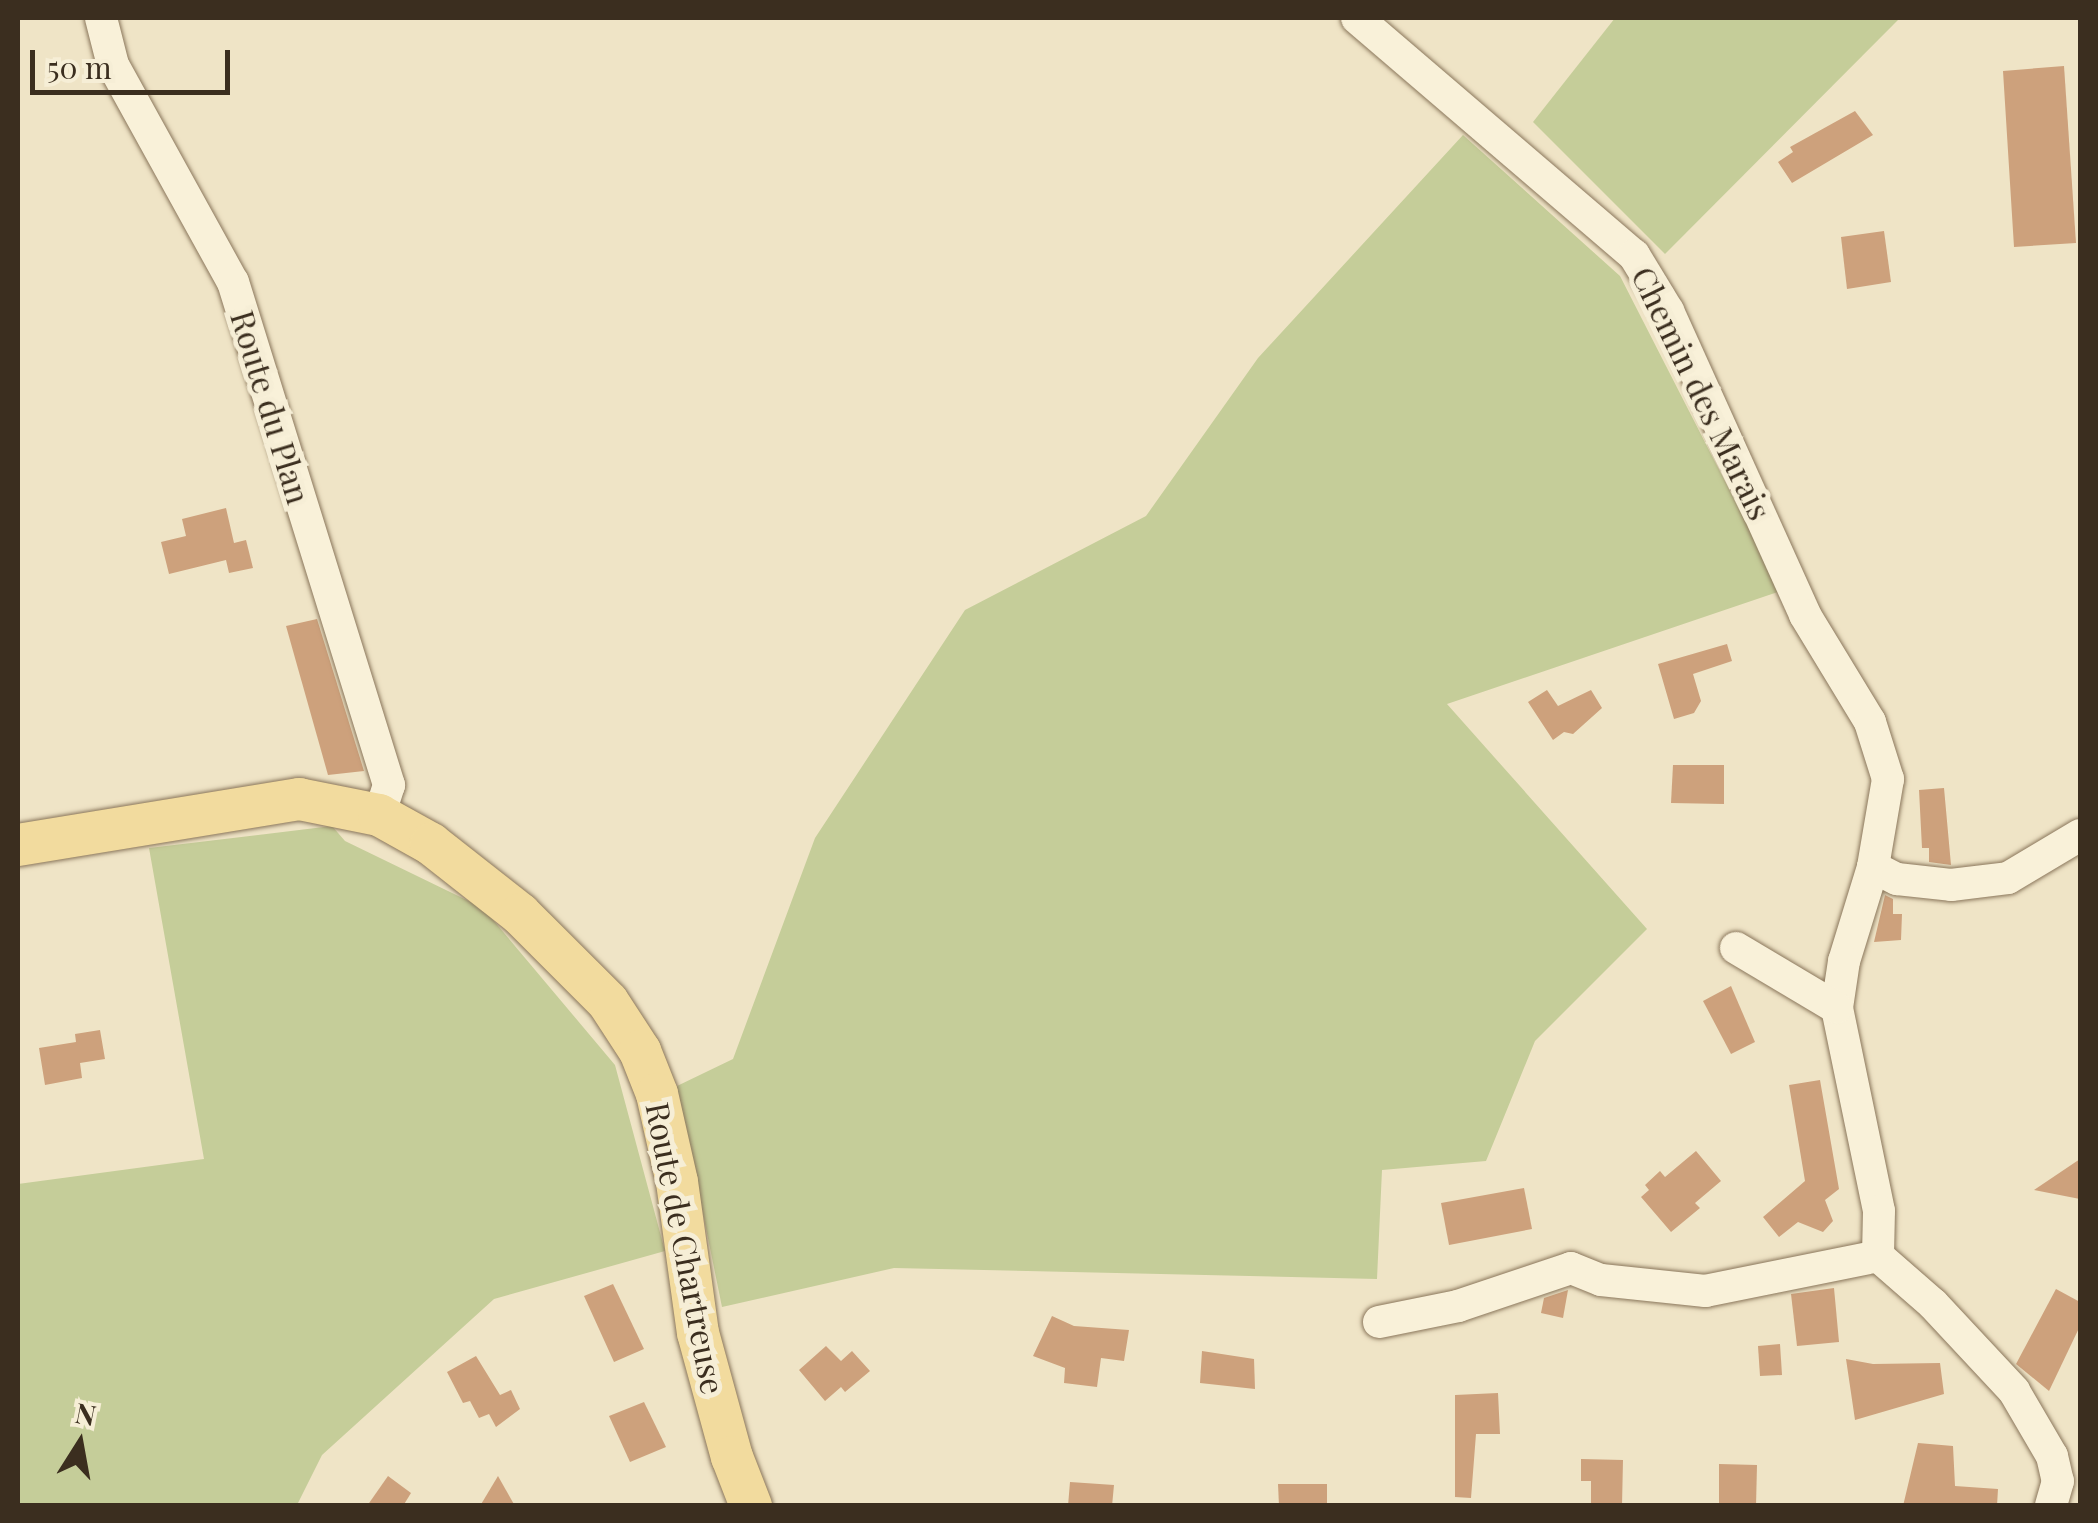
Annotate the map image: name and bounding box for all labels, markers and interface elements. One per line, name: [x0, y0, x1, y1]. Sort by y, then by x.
scale bar: [35, 30, 235, 92]
text: 50 m: [47, 47, 112, 87]
street label: Chemin des Marais: [1624, 260, 1780, 526]
street label: Route du Plan: [223, 306, 319, 508]
street label: Route de Chartreuse: [639, 1099, 733, 1397]
north arrow: [30, 1393, 130, 1493]
text: N: [72, 1393, 99, 1433]

